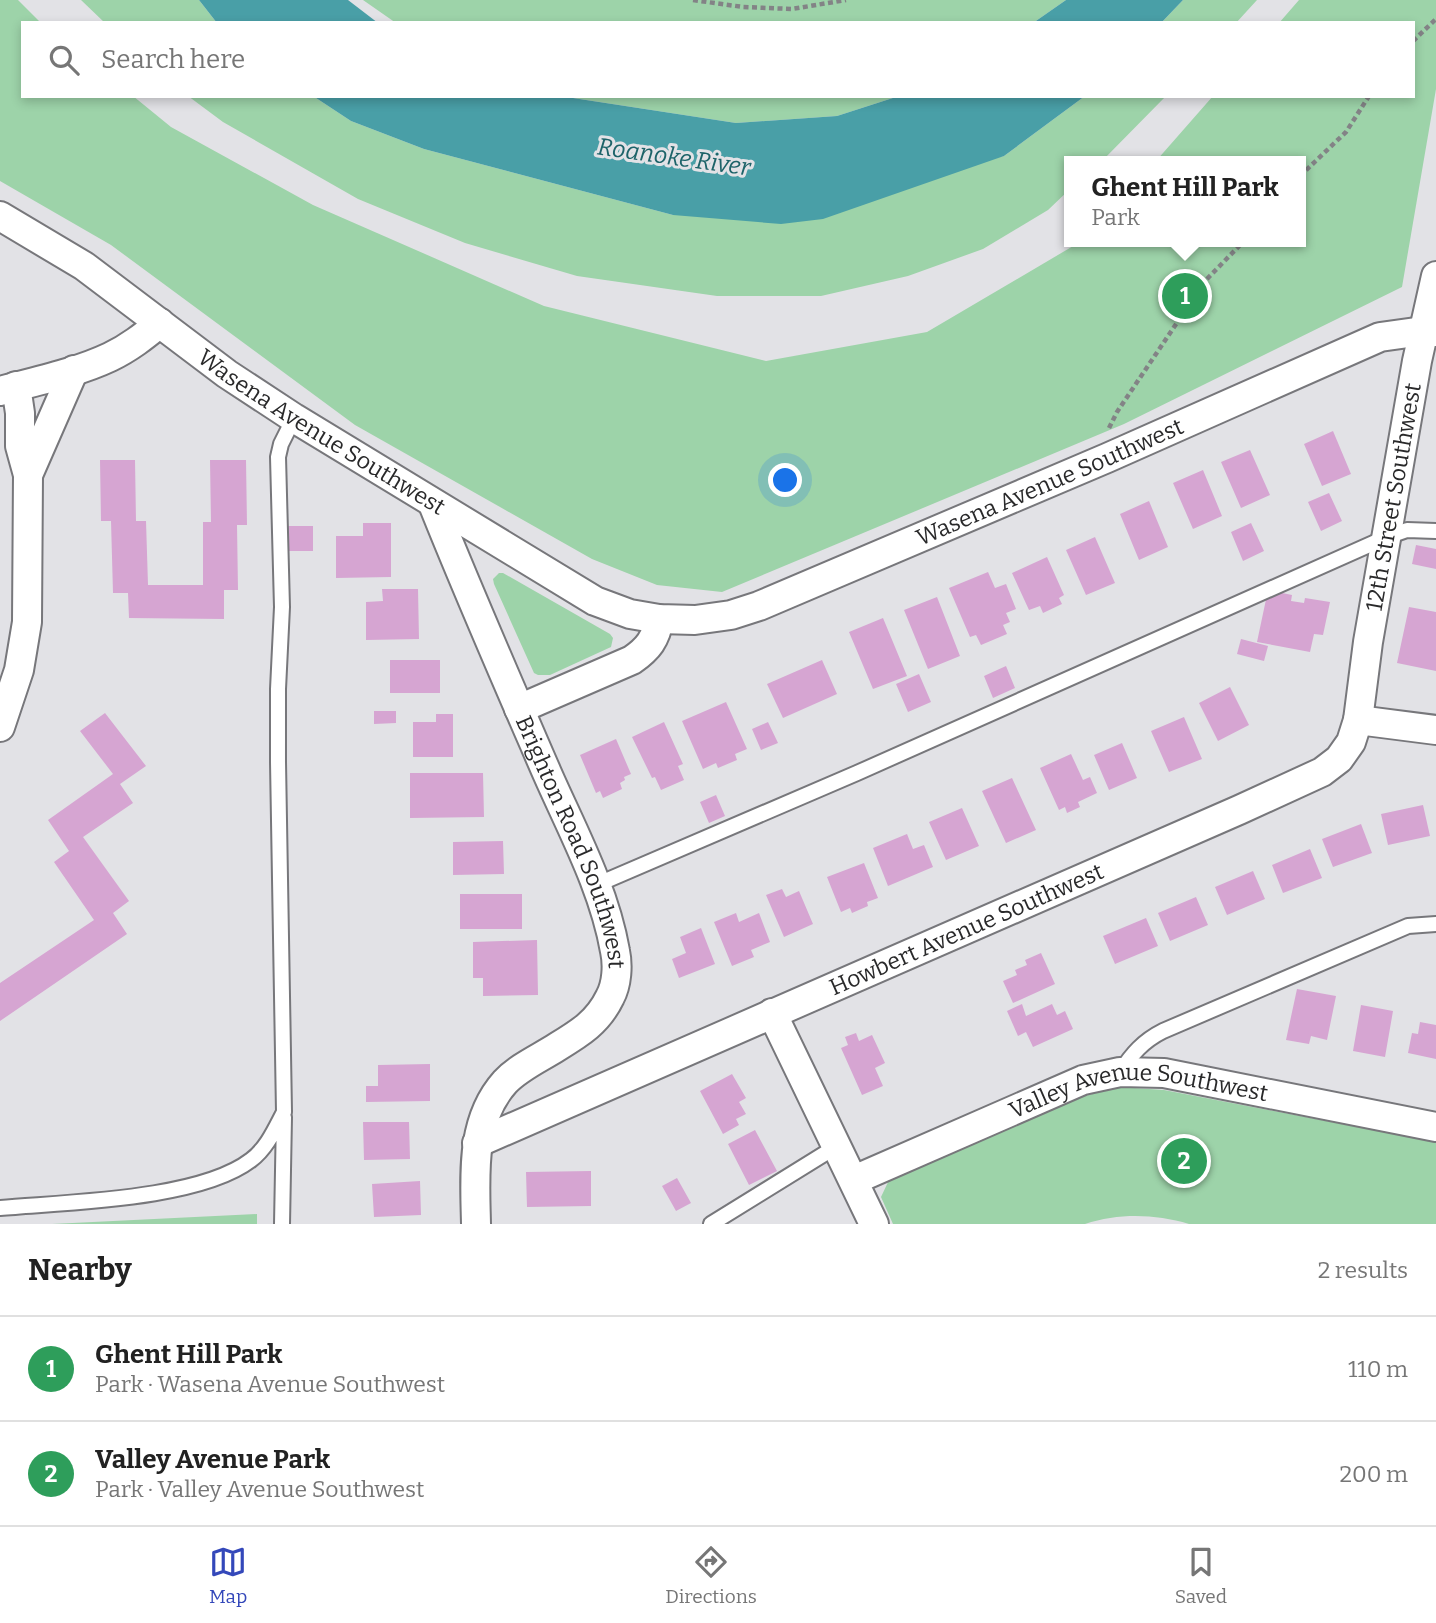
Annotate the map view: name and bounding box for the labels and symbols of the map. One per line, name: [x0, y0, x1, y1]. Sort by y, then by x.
water label: Roanoke River: [596, 132, 754, 182]
pin: 1: [1162, 270, 1208, 322]
street label: Wasena Avenue Southwest: [192, 343, 451, 521]
street label: 12th Street Southwest: [1360, 381, 1427, 613]
street label: Wasena Avenue Southwest: [912, 412, 1187, 551]
your location: [768, 463, 802, 497]
street label: Brighton Road Southwest: [510, 711, 631, 969]
street label: Howbert Avenue Southwest: [825, 857, 1108, 1001]
street label: Valley Avenue Southwest: [1005, 1057, 1270, 1125]
pin: 2: [1161, 1135, 1207, 1187]

